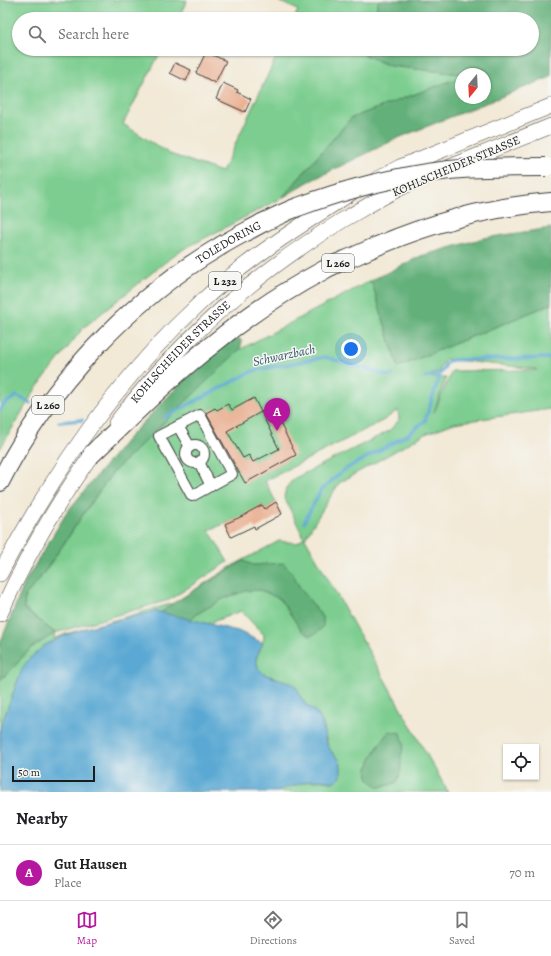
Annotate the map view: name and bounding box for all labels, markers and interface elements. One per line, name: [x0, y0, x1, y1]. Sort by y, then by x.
search box: [12, 12, 539, 56]
icon: search: [26, 23, 48, 45]
text: Search here: [58, 24, 129, 44]
north arrow: [455, 68, 491, 104]
street label: KOHLSCHEIDER STRASSE: [390, 132, 522, 200]
street label: TOLEDORING: [193, 217, 264, 267]
road number: L 260: [322, 254, 354, 272]
road number: L 232: [209, 272, 241, 290]
street label: KOHLSCHEIDER STRASSE: [127, 297, 234, 407]
your location: [341, 339, 361, 359]
water label: Schwarzbach: [251, 340, 317, 370]
road number: L 260: [32, 396, 64, 414]
pin: A: [264, 398, 290, 431]
map controls: [503, 744, 539, 780]
button: locate: [503, 744, 539, 780]
scale bar: [12, 764, 95, 783]
text: 50 m: [18, 765, 40, 780]
text: Nearby: [16, 807, 67, 830]
text: Gut Hausen: [54, 854, 127, 874]
text: A: [25, 864, 33, 881]
text: 70 m: [509, 864, 535, 881]
text: Place: [54, 874, 82, 891]
tab: Map: [76, 909, 98, 948]
tab: Directions: [250, 909, 297, 948]
tab: Saved: [449, 909, 475, 948]

